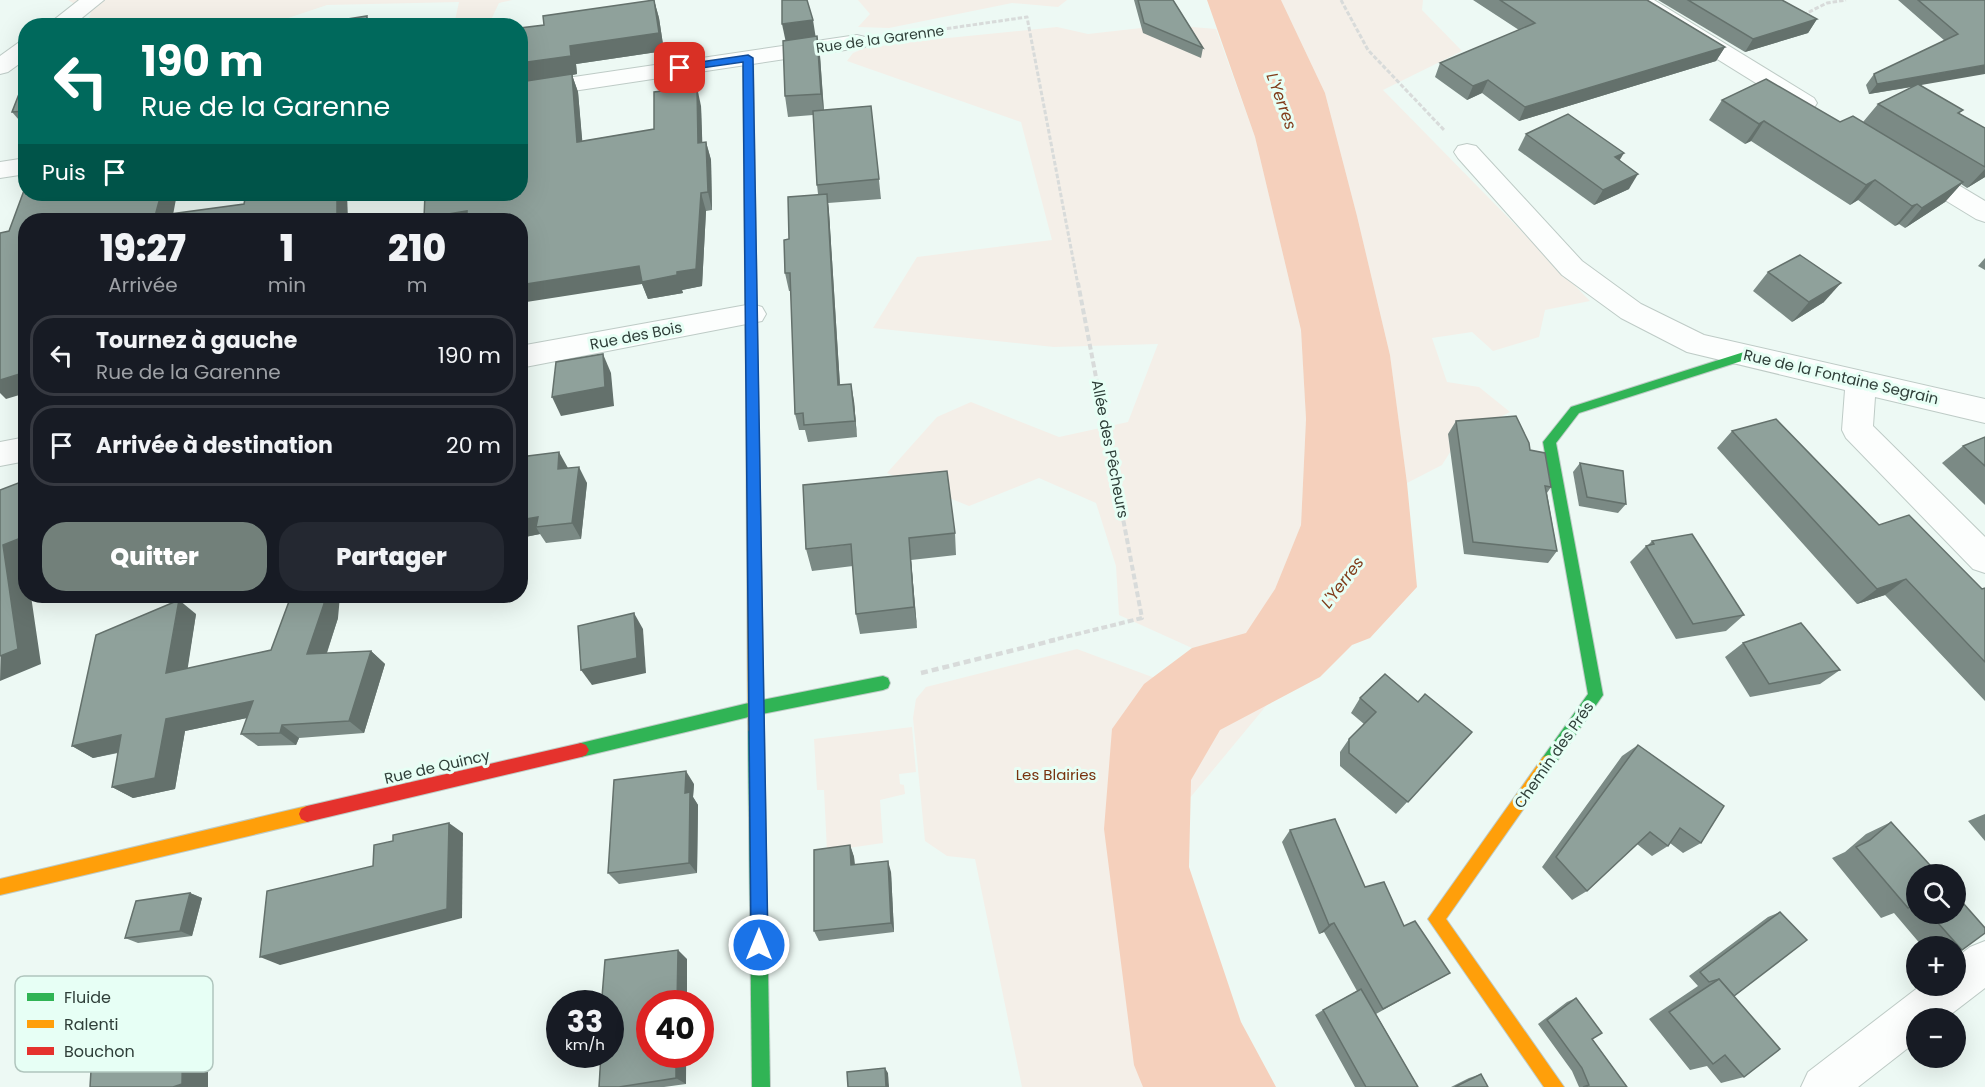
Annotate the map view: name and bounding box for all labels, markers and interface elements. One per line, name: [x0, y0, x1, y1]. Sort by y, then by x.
street label: Rue de la Garenne: [815, 20, 946, 58]
text: 190 m: [141, 32, 263, 91]
icon: left: [42, 42, 120, 120]
pin: [654, 42, 705, 93]
icon: arrive: [663, 51, 696, 84]
water label: L'Yerres: [1261, 70, 1302, 133]
text: Rue de la Garenne: [141, 88, 390, 125]
icon: arrive: [98, 156, 131, 189]
text: Puis: [42, 157, 86, 188]
text: 19:27: [100, 223, 186, 274]
text: 1: [280, 223, 294, 274]
text: 210: [388, 223, 446, 274]
text: Arrivée: [108, 271, 178, 299]
text: min: [268, 271, 306, 299]
text: m: [407, 271, 427, 299]
street label: Rue des Bois: [588, 316, 684, 355]
text: Tournez à gauche: [96, 325, 297, 356]
icon: left: [45, 339, 78, 372]
text: 190 m: [438, 340, 501, 371]
street label: Rue de la Fontaine Segrain: [1742, 344, 1941, 409]
text: Rue de la Garenne: [96, 358, 281, 386]
street label: Allée des Pêcheurs: [1087, 378, 1134, 520]
icon: arrive: [45, 429, 78, 462]
text: Arrivée à destination: [96, 430, 333, 461]
text: 20 m: [446, 430, 501, 461]
button: Quitter: [42, 522, 267, 591]
button: Partager: [279, 522, 504, 591]
water label: L'Yerres: [1315, 552, 1369, 613]
street label: Chemin des Prés: [1509, 697, 1598, 812]
street label: Rue de Quincy: [382, 744, 492, 789]
park label: Les Blairies: [1016, 764, 1097, 785]
map controls: [1906, 864, 1966, 1068]
button: search: [1906, 864, 1966, 924]
position arrow: [727, 913, 791, 977]
button: +: [1906, 936, 1966, 996]
legend: [15, 976, 213, 1072]
text: Fluide: [64, 986, 111, 1009]
speed limit sign: 40: [636, 990, 714, 1068]
text: 33: [567, 1000, 603, 1043]
button: −: [1906, 1008, 1966, 1068]
text: Ralenti: [64, 1013, 118, 1036]
text: km/h: [565, 1034, 605, 1055]
text: Bouchon: [64, 1040, 135, 1063]

